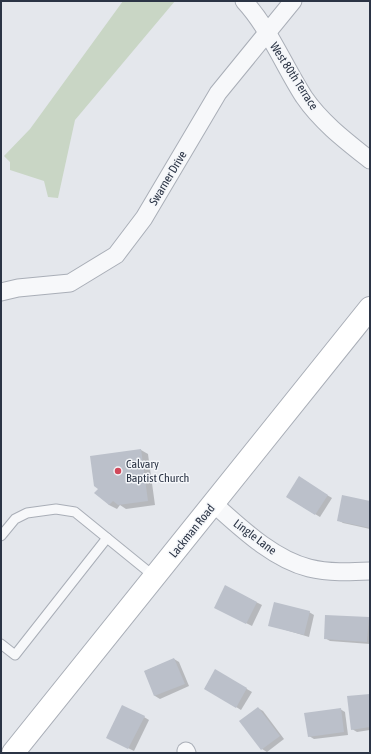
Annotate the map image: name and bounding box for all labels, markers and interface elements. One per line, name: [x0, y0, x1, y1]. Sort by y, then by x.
street label: West 80th Terrace: [267, 40, 321, 112]
street label: Swarner Drive: [146, 148, 190, 208]
place label: Calvary Baptist Church: [126, 457, 189, 485]
marker: Calvary Baptist Church: [113, 466, 123, 476]
street label: Lackman Road: [166, 502, 218, 560]
street label: Lingle Lane: [231, 516, 279, 558]

